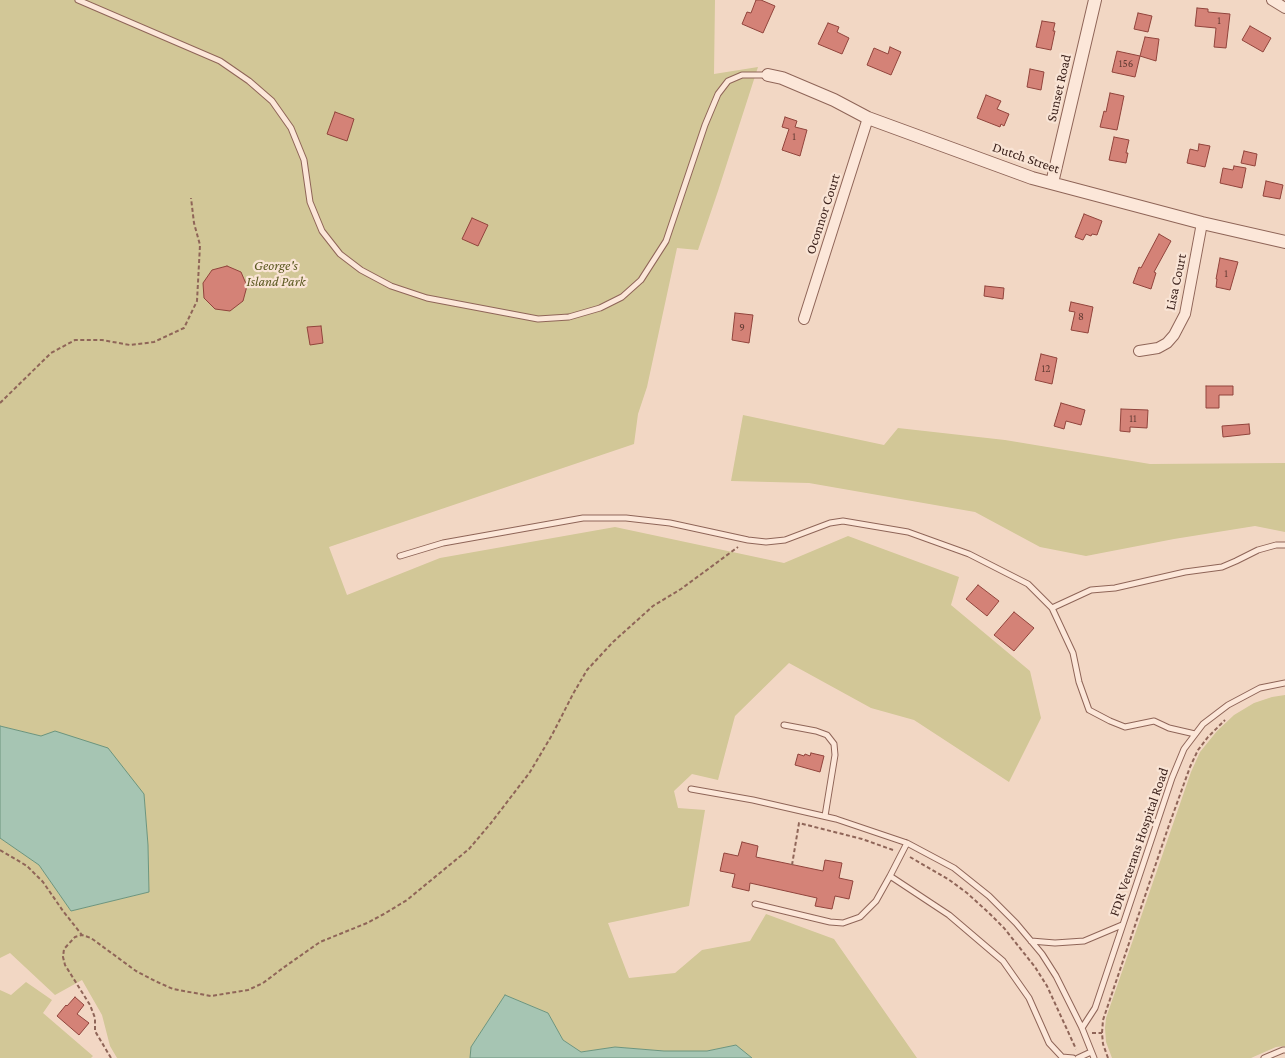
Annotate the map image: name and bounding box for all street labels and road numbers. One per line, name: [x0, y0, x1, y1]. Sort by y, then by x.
street label: Sunset Road: [1043, 53, 1075, 123]
street label: Dutch Street: [990, 139, 1062, 177]
street label: Oconnor Court: [802, 172, 844, 256]
street label: Lisa Court: [1162, 252, 1190, 312]
street label: FDR Veterans Hospital Road: [1106, 765, 1172, 919]

